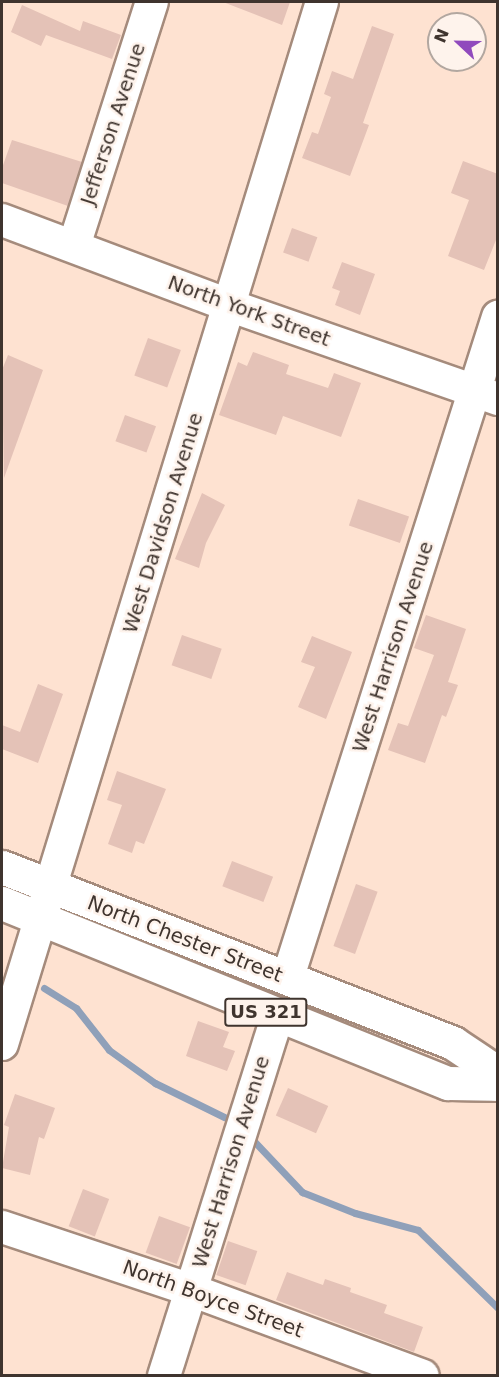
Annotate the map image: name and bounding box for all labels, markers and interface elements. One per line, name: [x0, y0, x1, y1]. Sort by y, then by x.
north arrow: [427, 12, 487, 72]
text: N: [430, 26, 453, 46]
street label: Jefferson Avenue: [76, 40, 150, 208]
street label: North York Street: [165, 270, 333, 352]
street label: West Davidson Avenue: [118, 410, 208, 636]
street label: West Harrison Avenue: [348, 538, 438, 756]
street label: North Chester Street: [84, 891, 286, 987]
road number: US 321: [224, 997, 308, 1027]
street label: West Harrison Avenue: [187, 1053, 275, 1271]
street label: North Boyce Street: [119, 1255, 307, 1343]

